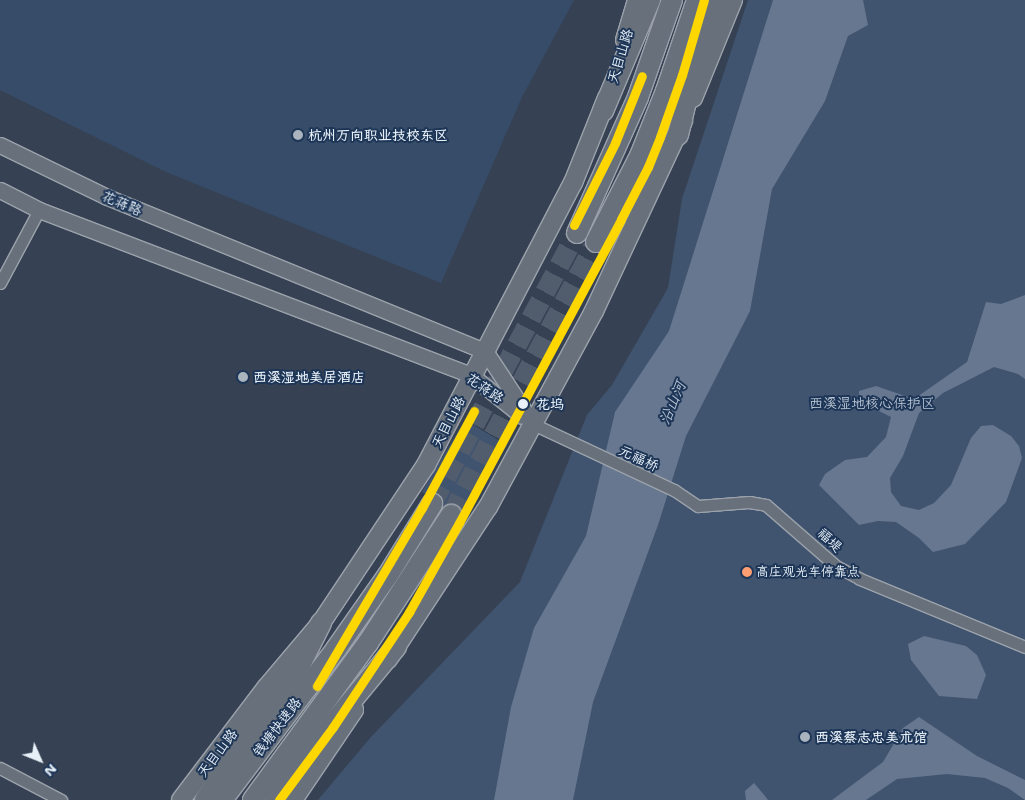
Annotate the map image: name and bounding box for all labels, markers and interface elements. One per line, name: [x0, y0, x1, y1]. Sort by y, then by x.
street label: 天目山路: [604, 27, 636, 85]
place label: 杭州万向职业技校东区: [308, 127, 448, 143]
marker: 杭州万向职业技校东区: [292, 129, 304, 141]
street label: 花蒋路: [99, 187, 145, 219]
place label: 西溪湿地美居酒店: [253, 369, 365, 385]
street label: 花蒋路: [463, 369, 507, 407]
marker: 西溪湿地美居酒店: [237, 371, 249, 383]
water label: 沿山河: [656, 379, 690, 427]
street label: 天目山路: [428, 393, 468, 451]
marker: 花坞: [514, 395, 532, 413]
park label: 西溪湿地核心保护区: [809, 395, 935, 411]
place label: 花坞: [536, 396, 564, 412]
street label: 元福桥: [616, 442, 662, 474]
street label: 福堤: [814, 524, 846, 556]
place label: 高庄观光车停靠点: [756, 564, 860, 580]
marker: 高庄观光车停靠点: [742, 567, 752, 577]
street label: 钱塘快速路: [249, 694, 305, 760]
street label: 天目山路: [193, 726, 241, 780]
place label: 西溪蔡志忠美术馆: [815, 729, 927, 745]
marker: 西溪蔡志忠美术馆: [799, 731, 811, 743]
north arrow: [15, 735, 65, 785]
text: N: [40, 760, 61, 781]

